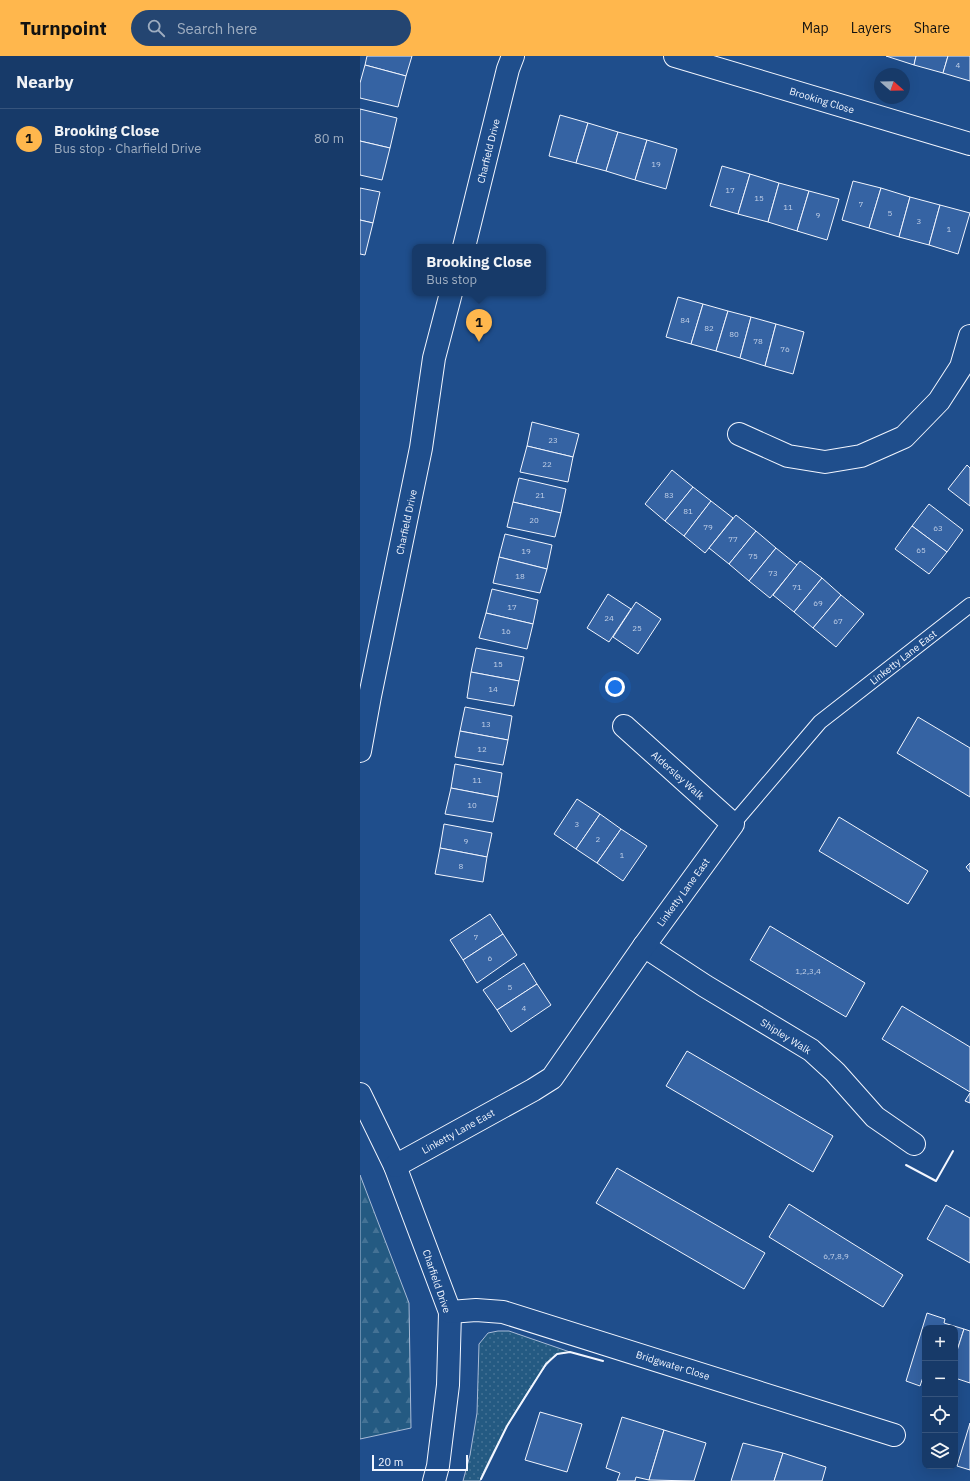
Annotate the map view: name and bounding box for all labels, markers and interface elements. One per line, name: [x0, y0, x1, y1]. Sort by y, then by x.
search box: [131, 10, 411, 46]
text: Turnpoint: [20, 16, 107, 40]
icon: search: [145, 17, 167, 39]
text: Search here: [177, 19, 257, 38]
text: Map: [802, 19, 829, 37]
text: Layers: [851, 19, 892, 37]
text: Share: [914, 19, 950, 37]
house number: 4: [956, 60, 961, 70]
north arrow: [874, 68, 910, 104]
text: Nearby: [16, 71, 74, 93]
street label: Brooking Close: [788, 84, 856, 117]
street label: Charfield Drive: [474, 117, 503, 185]
text: Brooking Close: [54, 121, 159, 140]
text: 1: [25, 130, 33, 147]
text: 80 m: [314, 130, 344, 147]
text: Bus stop · Charfield Drive: [54, 140, 201, 157]
house number: 19: [651, 159, 661, 169]
house number: 17: [725, 185, 735, 195]
house number: 15: [754, 193, 764, 203]
house number: 7: [859, 199, 864, 209]
house number: 11: [783, 202, 793, 212]
house number: 5: [888, 208, 893, 218]
house number: 9: [816, 210, 821, 220]
house number: 3: [917, 216, 922, 226]
house number: 1: [947, 224, 952, 234]
popup: [412, 244, 546, 296]
text: Brooking Close: [426, 252, 532, 271]
text: Bus stop: [426, 271, 477, 288]
pin: 1: [466, 309, 492, 342]
house number: 84: [680, 315, 690, 325]
house number: 82: [704, 323, 714, 333]
house number: 80: [729, 329, 739, 339]
house number: 78: [753, 336, 763, 346]
house number: 76: [780, 344, 790, 354]
house number: 23: [548, 435, 558, 445]
house number: 22: [542, 459, 552, 469]
street label: Charfield Drive: [393, 488, 420, 556]
house number: 21: [535, 490, 545, 500]
house number: 83: [664, 490, 674, 500]
house number: 81: [683, 506, 693, 516]
house number: 20: [529, 515, 539, 525]
house number: 79: [703, 522, 713, 532]
house number: 63: [933, 523, 943, 533]
house number: 77: [728, 534, 738, 544]
house number: 65: [916, 545, 926, 555]
house number: 19: [521, 546, 531, 556]
house number: 75: [748, 551, 758, 561]
house number: 73: [768, 568, 778, 578]
house number: 18: [515, 571, 525, 581]
house number: 71: [792, 582, 802, 592]
house number: 69: [813, 598, 823, 608]
house number: 17: [507, 602, 517, 612]
house number: 24: [604, 613, 614, 623]
house number: 67: [833, 616, 843, 626]
house number: 25: [632, 623, 642, 633]
house number: 16: [501, 626, 511, 636]
street label: Linketty Lane East: [867, 627, 940, 688]
house number: 15: [493, 659, 503, 669]
your location: [605, 677, 625, 697]
house number: 14: [488, 684, 498, 694]
house number: 13: [481, 719, 491, 729]
house number: 12: [477, 744, 487, 754]
street label: Aldersley Walk: [649, 748, 707, 803]
house number: 11: [472, 775, 482, 785]
house number: 10: [467, 800, 477, 810]
house number: 3: [575, 819, 580, 829]
house number: 2: [596, 834, 601, 844]
house number: 9: [464, 836, 469, 846]
house number: 1: [620, 850, 625, 860]
street label: Linketty Lane East: [654, 855, 713, 929]
house number: 8: [459, 861, 464, 871]
house number: 7: [474, 932, 479, 942]
house number: 6: [488, 953, 493, 963]
house number: 1,2,3,4: [795, 966, 821, 976]
house number: 5: [508, 982, 513, 992]
house number: 4: [522, 1003, 527, 1013]
street label: Shipley Walk: [758, 1016, 814, 1058]
street label: Linketty Lane East: [419, 1106, 497, 1157]
street label: Charfield Drive: [420, 1248, 454, 1315]
house number: 6,7,8,9: [823, 1251, 849, 1261]
map controls: [922, 1325, 958, 1469]
button: +: [922, 1325, 958, 1361]
street label: Bridgwater Close: [634, 1348, 712, 1383]
button: −: [922, 1361, 958, 1397]
button: locate: [922, 1397, 958, 1433]
button: layers: [922, 1433, 958, 1469]
scale bar: [372, 1453, 468, 1472]
text: 20 m: [378, 1455, 403, 1469]

